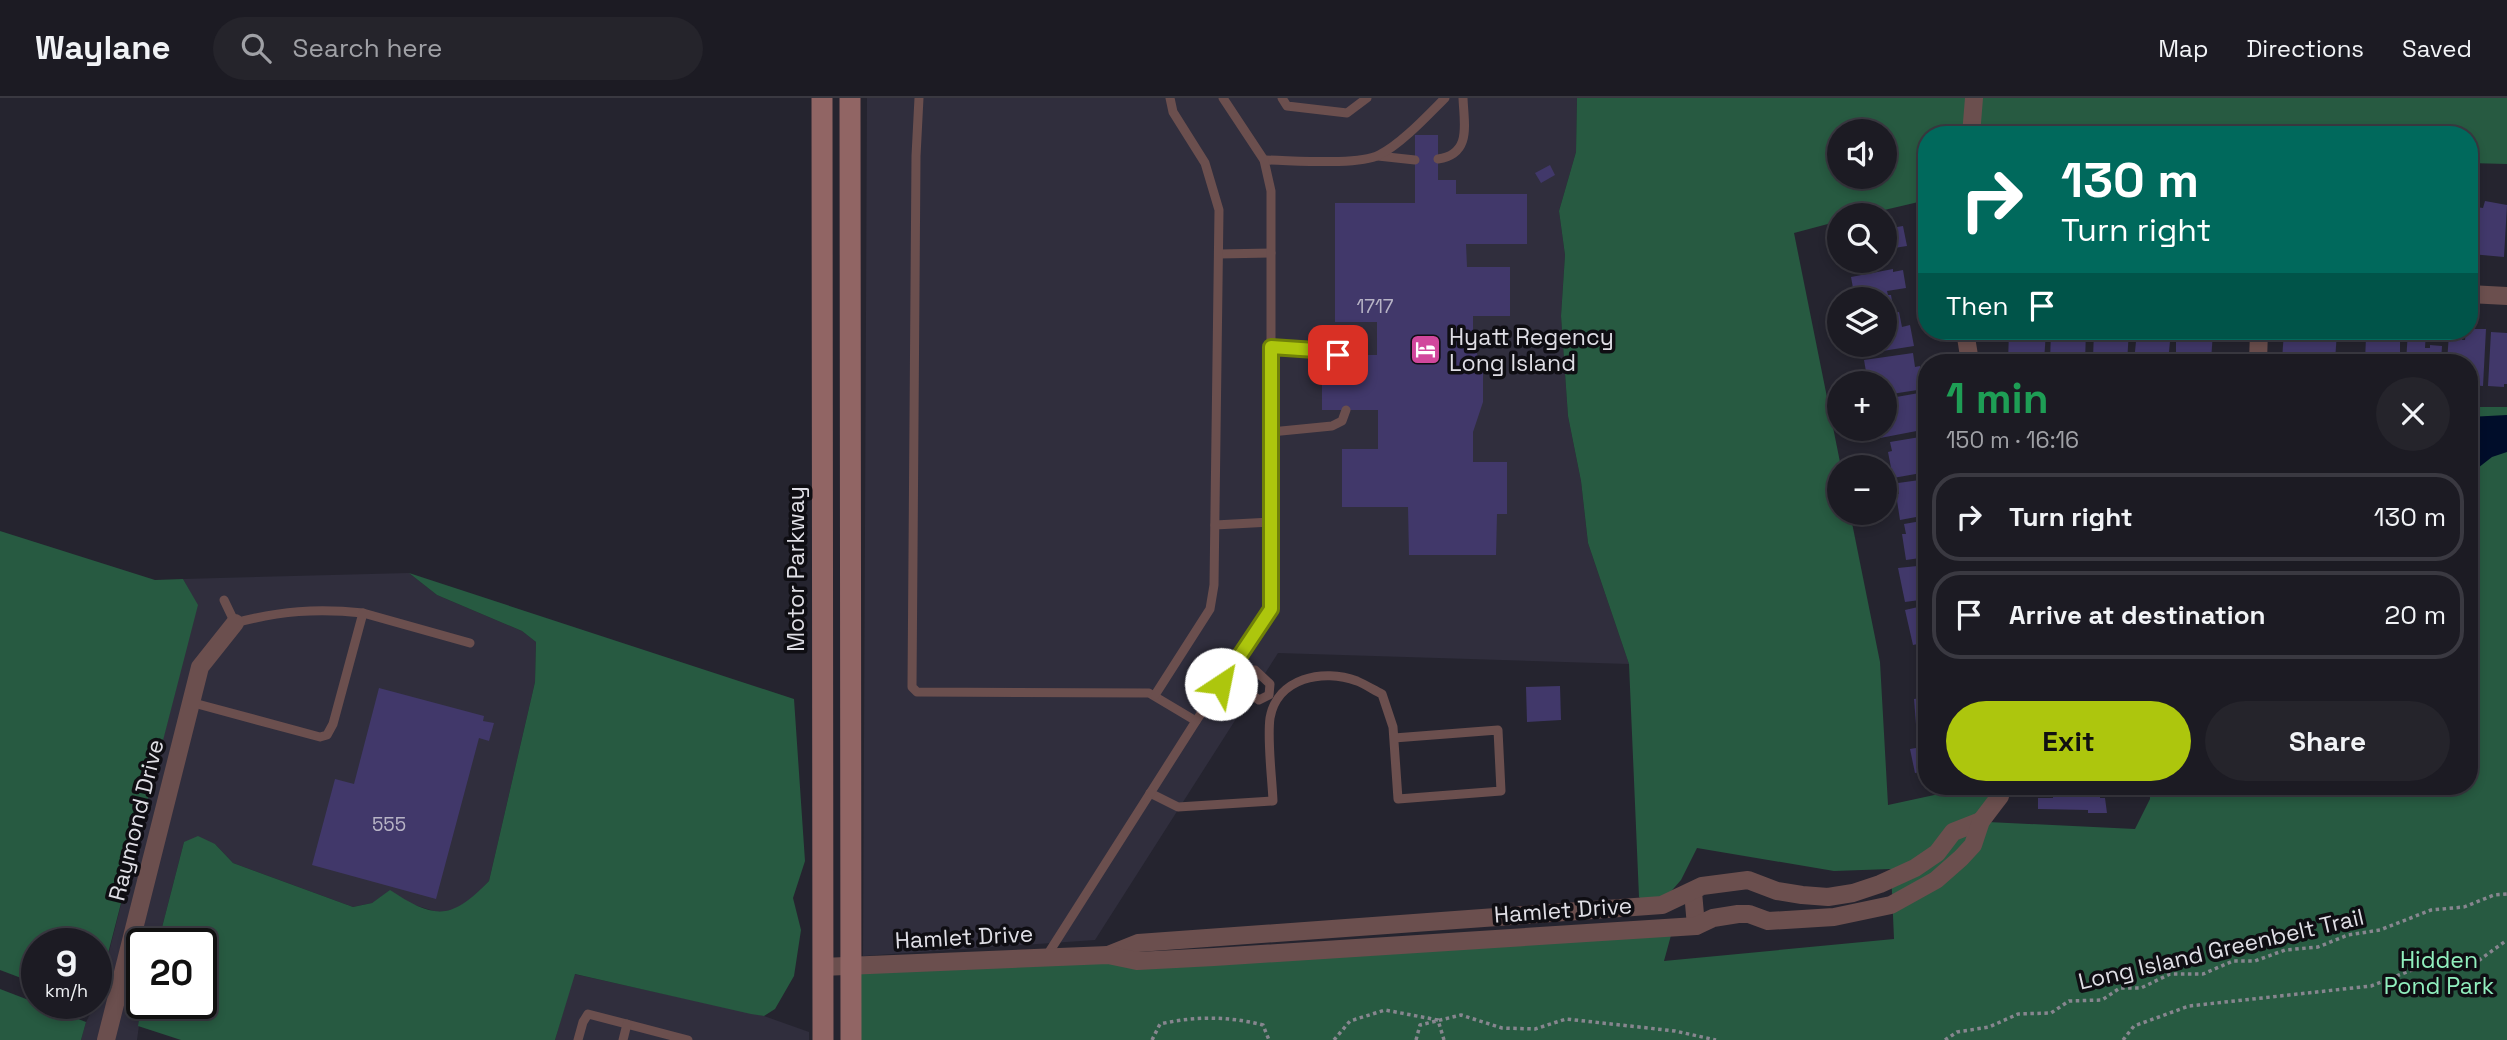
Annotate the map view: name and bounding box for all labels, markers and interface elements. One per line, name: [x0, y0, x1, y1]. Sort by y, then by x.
search box: [213, 17, 703, 80]
text: Waylane: [35, 27, 171, 69]
icon: search: [237, 29, 275, 67]
text: Search here: [293, 31, 442, 65]
text: Map: [2158, 33, 2208, 64]
text: Directions: [2246, 33, 2364, 64]
text: Saved: [2402, 33, 2472, 64]
map controls: [1827, 119, 1897, 525]
button: sound: [1827, 119, 1897, 189]
text: 130 m: [2061, 149, 2199, 211]
icon: right: [1946, 154, 2037, 245]
button: search: [1827, 203, 1897, 273]
text: Turn right: [2061, 210, 2211, 250]
button: layers: [1827, 287, 1897, 357]
icon: arrive: [2023, 287, 2061, 325]
text: Then: [1946, 289, 2009, 323]
house number: 1717: [1356, 294, 1394, 319]
place label: Hyatt Regency Long Island: [1449, 322, 1614, 378]
pin: [1308, 325, 1368, 385]
hotel icon: Hyatt Regency Long Island: [1409, 333, 1443, 367]
icon: arrive: [1319, 336, 1357, 374]
button: +: [1827, 371, 1897, 441]
text: 1 min: [1946, 372, 2049, 425]
button: close: [2376, 377, 2450, 451]
text: 150 m · 16:16: [1946, 425, 2079, 455]
button: −: [1827, 455, 1897, 525]
street label: Motor Parkway: [781, 486, 811, 652]
icon: right: [1950, 498, 1988, 536]
text: Turn right: [2009, 500, 2133, 534]
text: 130 m: [2374, 500, 2446, 534]
icon: arrive: [1950, 596, 1988, 634]
text: Arrive at destination: [2009, 598, 2266, 632]
text: 20 m: [2385, 598, 2446, 632]
position arrow: [1184, 647, 1258, 721]
button: Exit: [1946, 701, 2191, 781]
button: Share: [2205, 701, 2450, 781]
street label: Raymond Drive: [101, 736, 171, 904]
house number: 555: [372, 812, 406, 837]
street label: Hamlet Drive: [1493, 890, 1633, 930]
street label: Long Island Greenbelt Trail: [2075, 902, 2367, 996]
street label: Hamlet Drive: [894, 918, 1034, 956]
speed limit sign: 20: [126, 928, 217, 1019]
text: 9: [56, 942, 77, 986]
park label: Hidden Pond Park: [2384, 945, 2494, 1001]
text: km/h: [45, 979, 88, 1002]

